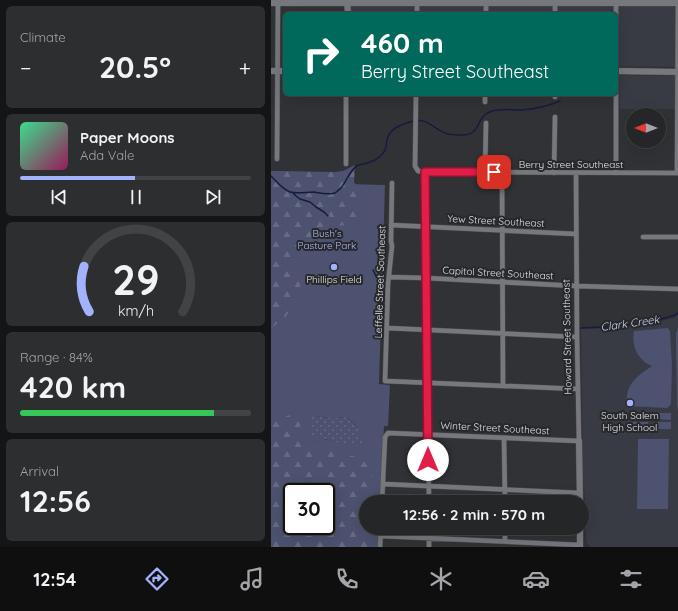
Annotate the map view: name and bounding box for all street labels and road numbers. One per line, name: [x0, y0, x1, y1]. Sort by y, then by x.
street label: Berry Street Southeast: [519, 158, 624, 171]
street label: Yew Street Southeast: [447, 212, 546, 230]
street label: Leffelle Street Southeast: [372, 225, 388, 339]
street label: Capitol Street Southeast: [442, 264, 555, 282]
street label: Howard Street Southeast: [559, 278, 575, 395]
street label: Winter Street Southeast: [440, 419, 551, 437]

